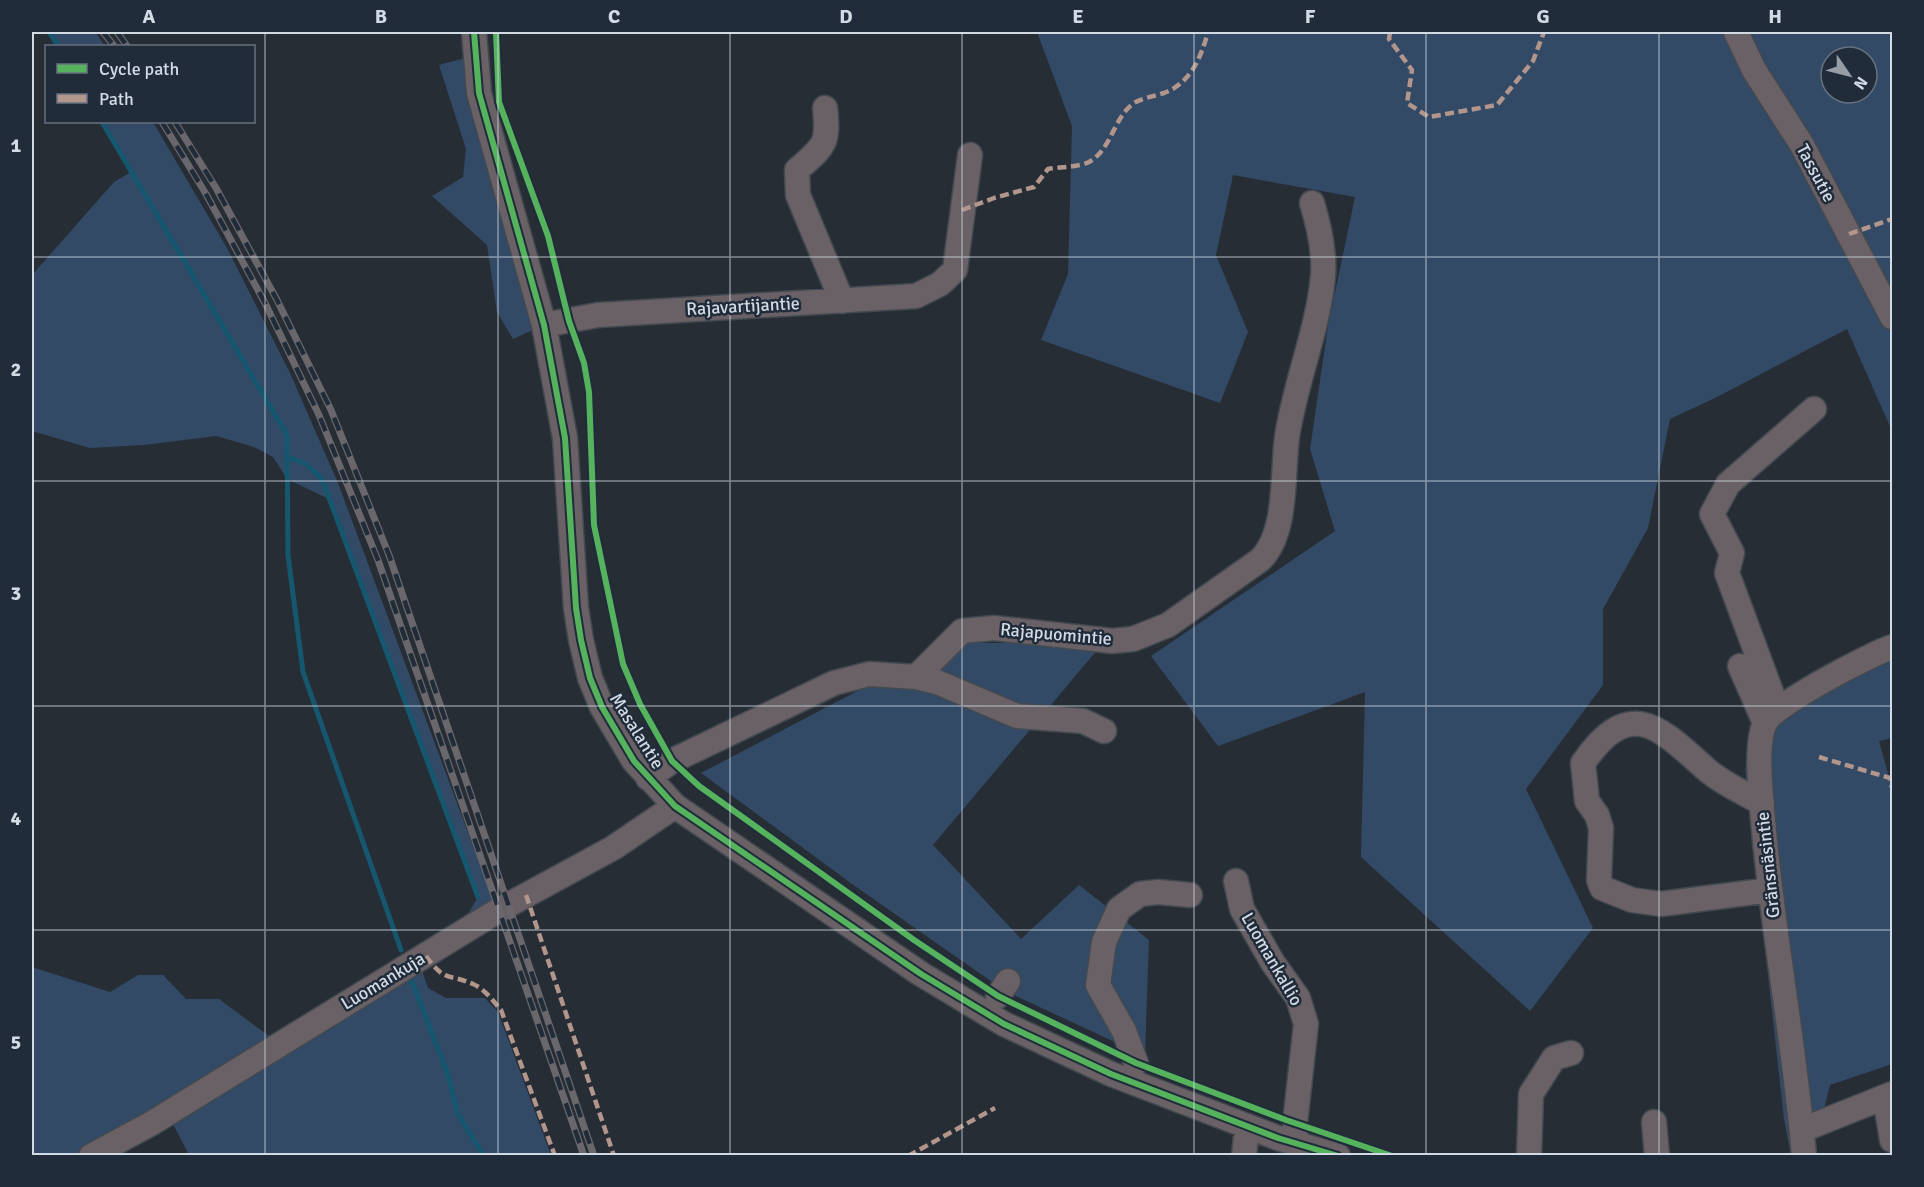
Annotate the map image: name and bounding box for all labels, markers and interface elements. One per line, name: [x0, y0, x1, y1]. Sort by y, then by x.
text: A: [143, 4, 156, 29]
text: B: [375, 4, 387, 29]
text: C: [608, 4, 620, 29]
text: D: [839, 4, 853, 29]
text: E: [1072, 4, 1084, 29]
text: F: [1305, 4, 1316, 29]
text: G: [1536, 4, 1550, 29]
text: H: [1768, 4, 1782, 29]
legend: [45, 45, 255, 123]
north arrow: [1819, 45, 1879, 105]
text: Cycle path: [99, 58, 179, 80]
text: N: [1849, 73, 1872, 93]
text: Path: [99, 88, 134, 110]
text: 1: [11, 133, 22, 158]
street label: Tassutie: [1792, 140, 1840, 206]
street label: Rajavartijantie: [686, 292, 800, 320]
text: 2: [11, 357, 21, 382]
text: 3: [11, 581, 21, 606]
street label: Rajapuomintie: [999, 618, 1113, 650]
street label: Masalantie: [605, 689, 669, 773]
text: 4: [11, 806, 22, 831]
street label: Gränsnäsintie: [1751, 811, 1785, 919]
street label: Luomankallio: [1236, 908, 1308, 1010]
street label: Luomankuja: [337, 947, 429, 1015]
text: 5: [11, 1030, 21, 1055]

